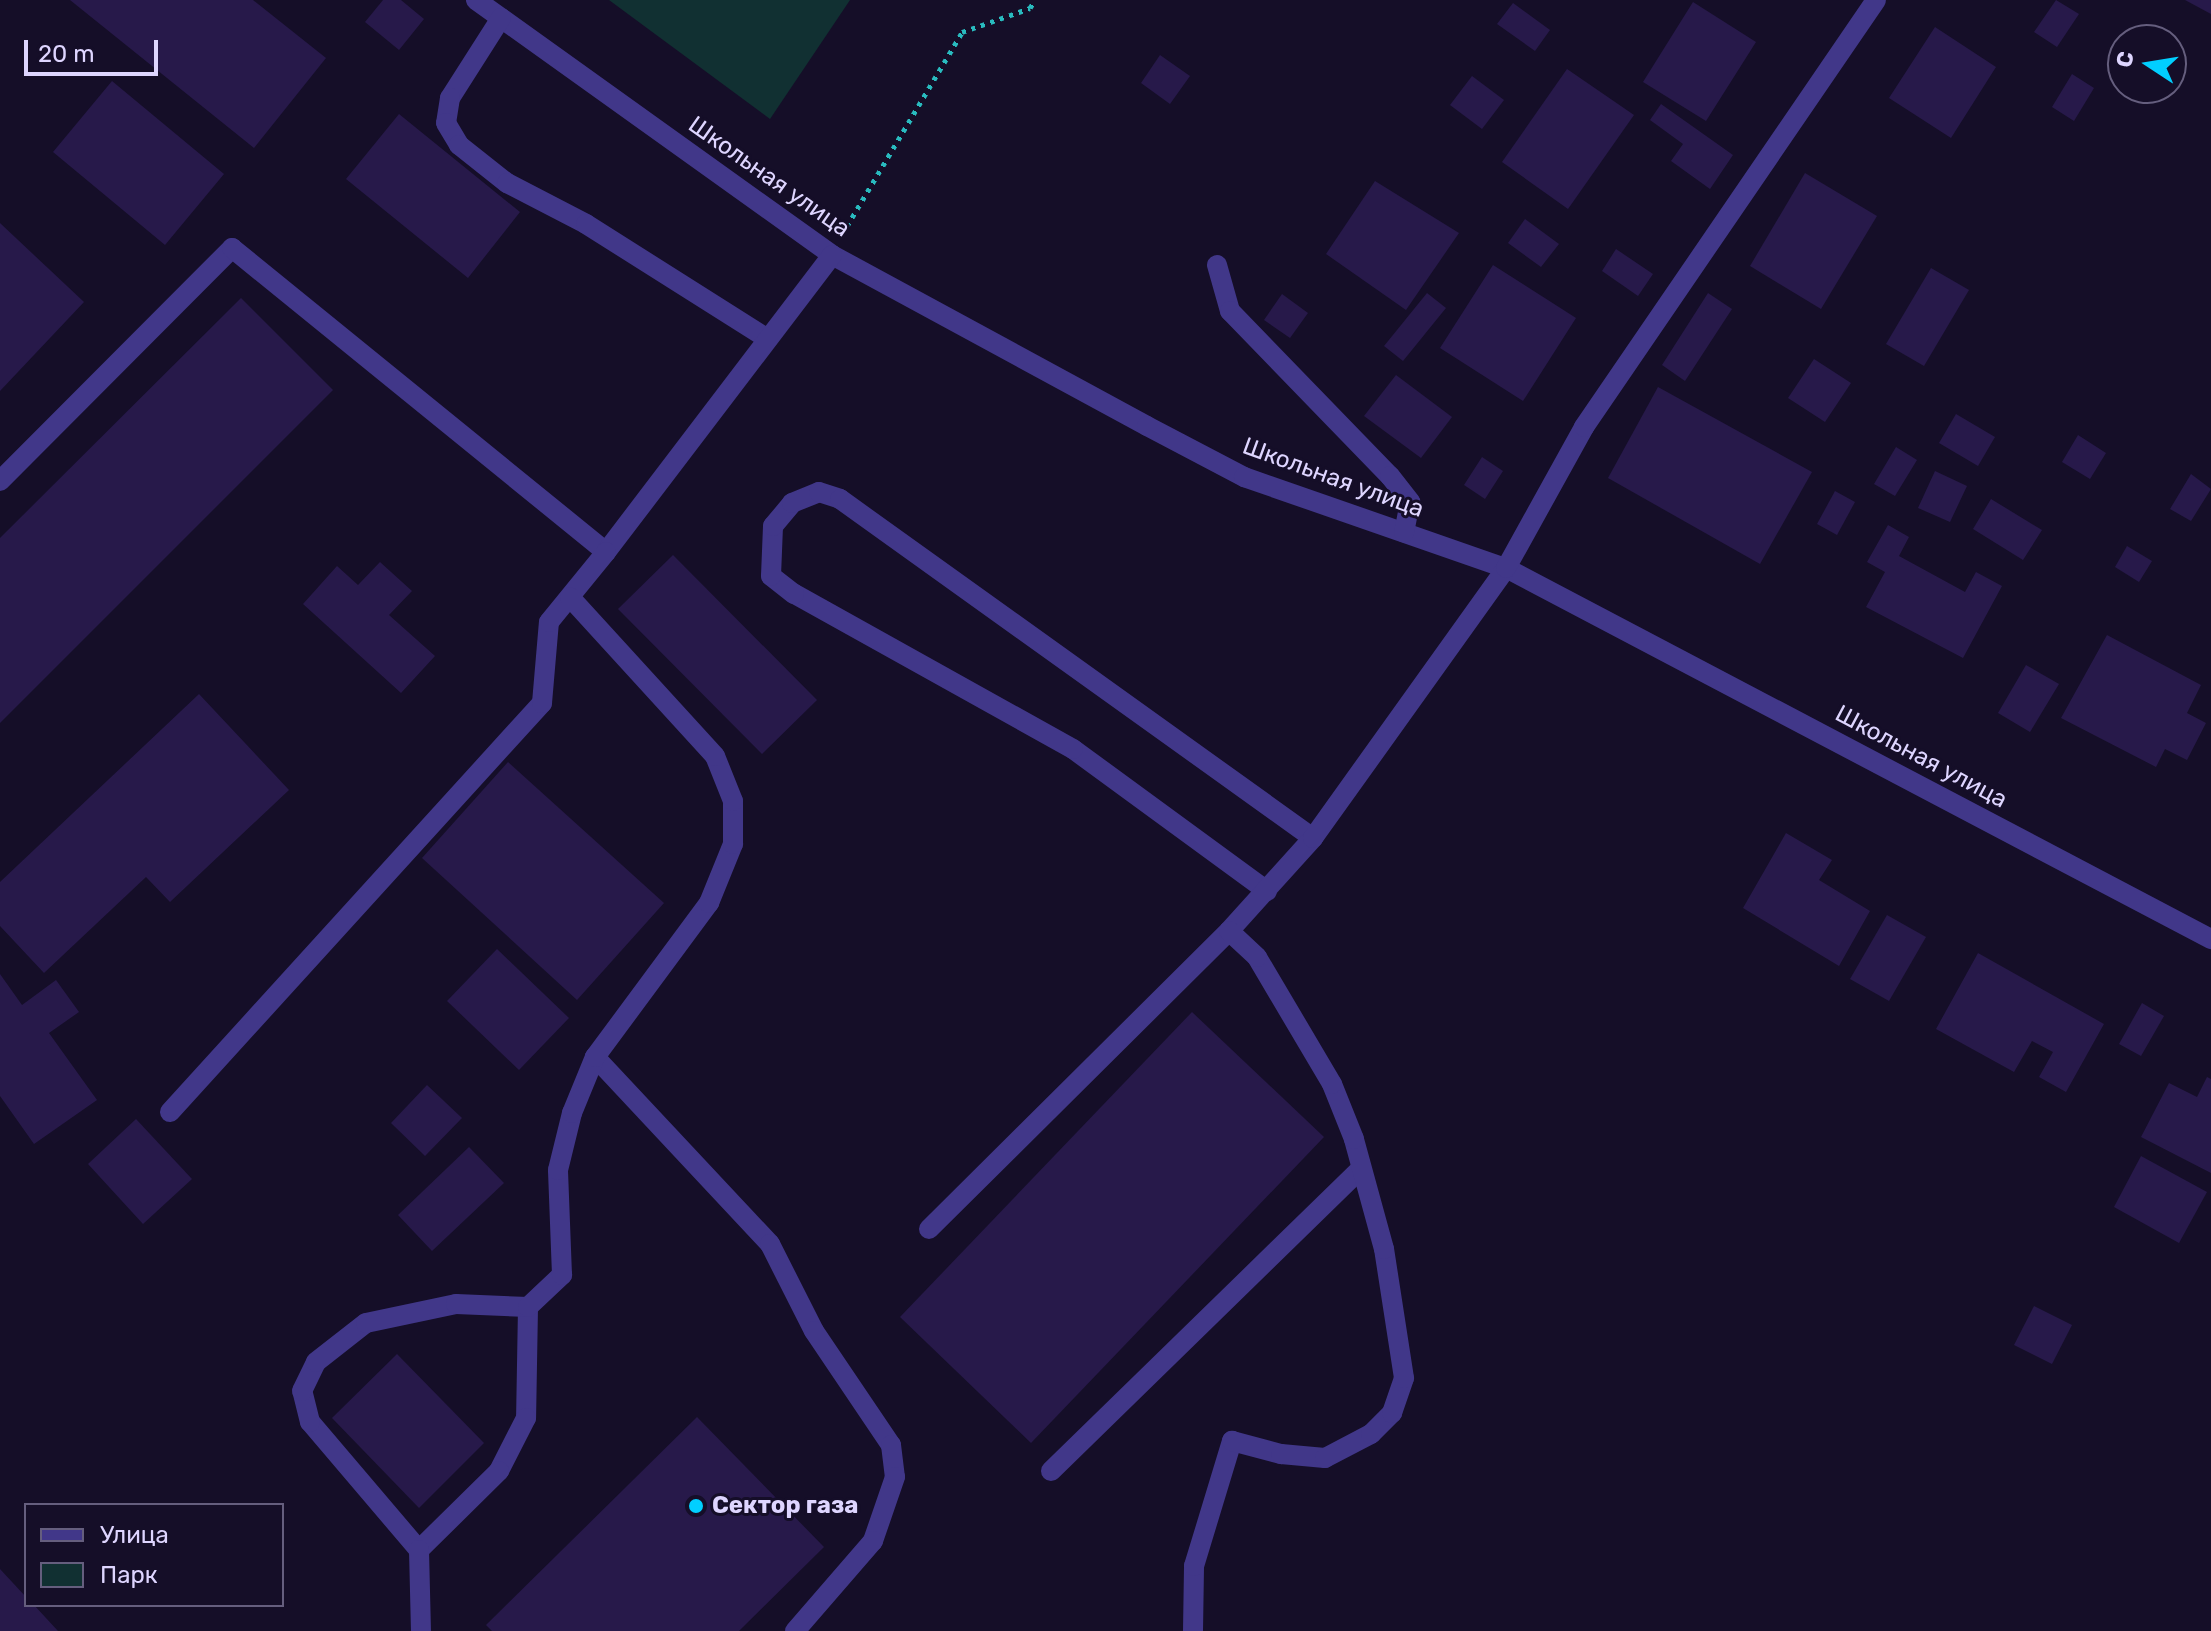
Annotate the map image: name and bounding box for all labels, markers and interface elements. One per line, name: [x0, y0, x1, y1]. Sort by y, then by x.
scale bar: [28, 24, 162, 74]
north arrow: [2107, 24, 2187, 104]
text: 20 m: [38, 40, 95, 68]
text: С: [2110, 49, 2140, 70]
street label: Школьная улица: [683, 111, 855, 243]
street label: Школьная улица: [1239, 432, 1427, 524]
street label: Школьная улица: [1830, 700, 2012, 814]
place label: Сектор газа: [712, 1492, 858, 1520]
marker: Сектор газа: [687, 1497, 705, 1515]
legend: [24, 1503, 284, 1607]
text: Улица: [100, 1521, 169, 1549]
text: Парк: [100, 1561, 158, 1589]

